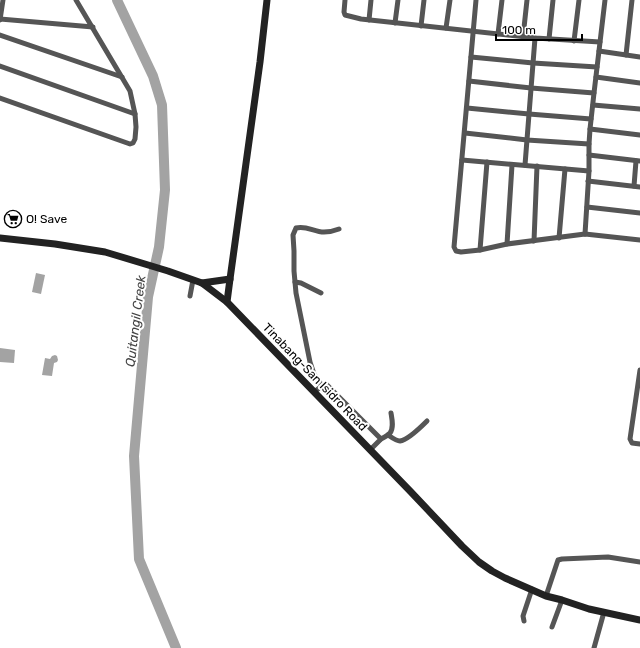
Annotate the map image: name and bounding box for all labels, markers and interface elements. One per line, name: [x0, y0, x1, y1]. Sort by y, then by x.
scale bar: [496, 16, 582, 42]
text: 100 m: [502, 23, 536, 37]
supermarket icon: O! Save: [3, 209, 23, 229]
place label: O! Save: [26, 212, 67, 226]
water label: Quitangil Creek: [122, 274, 150, 368]
street label: Tinabang-San Isidro Road: [260, 320, 370, 434]

